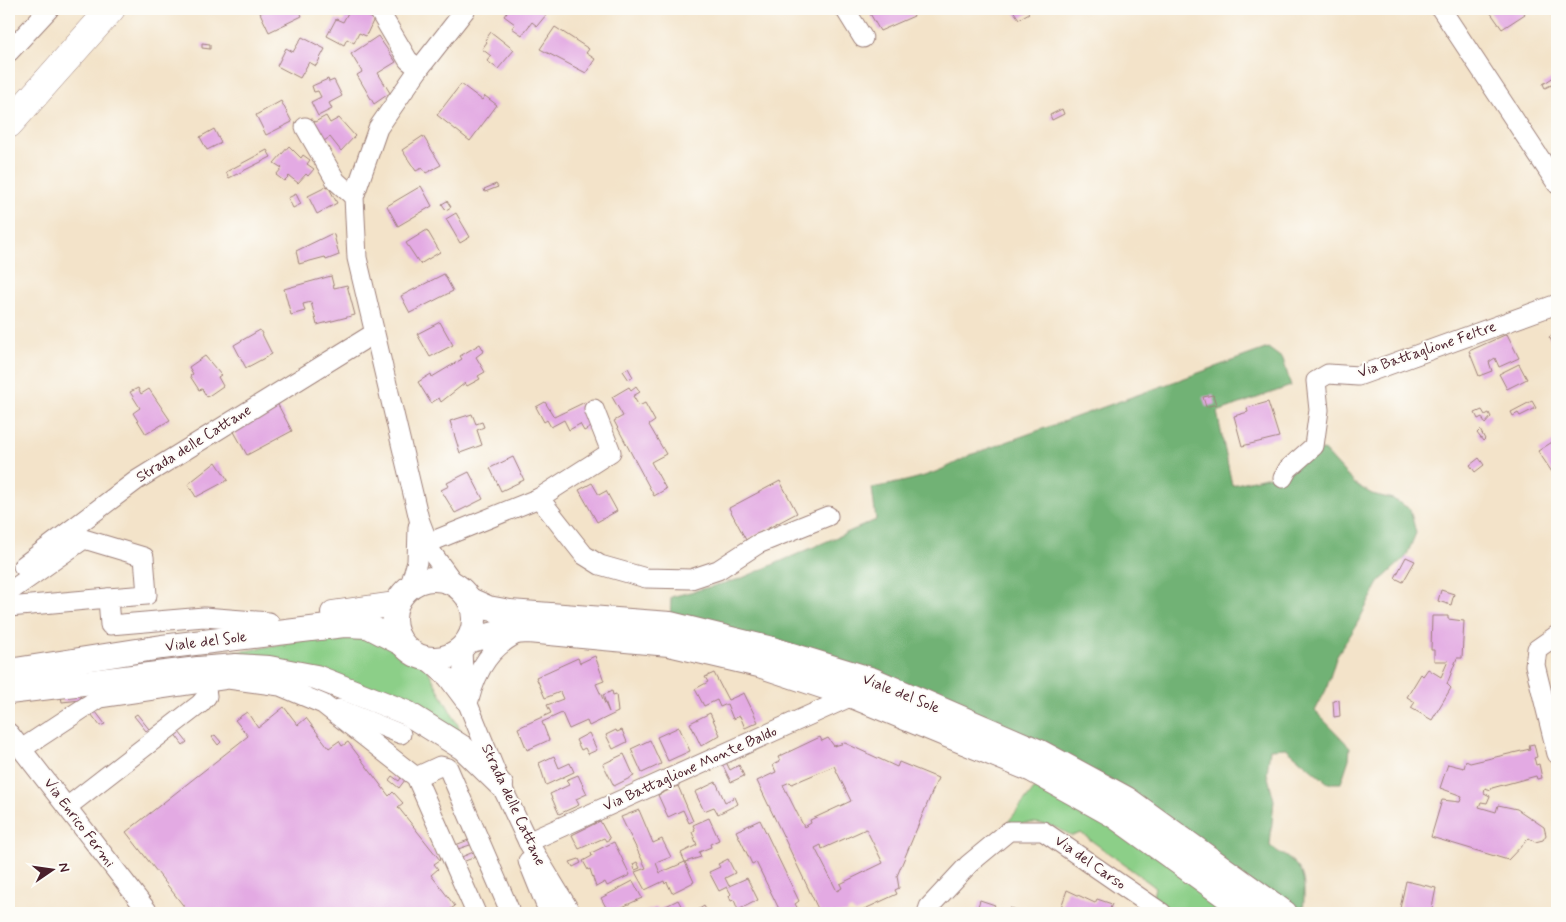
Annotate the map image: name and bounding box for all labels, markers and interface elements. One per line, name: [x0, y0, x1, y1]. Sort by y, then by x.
street label: Via Battaglione Feltre: [1355, 317, 1499, 383]
street label: Strada delle Cattane: [133, 400, 256, 488]
street label: Viale del Sole: [164, 627, 248, 657]
street label: Viale del Sole: [859, 669, 943, 719]
street label: Via Battaglione Monte Baldo: [600, 721, 780, 816]
street label: Strada delle Cattane: [476, 741, 550, 869]
street label: Via Enrico Fermi: [39, 774, 119, 872]
street label: Via del Carso: [1050, 831, 1130, 895]
north arrow: [28, 844, 78, 894]
text: N: [54, 861, 74, 874]

